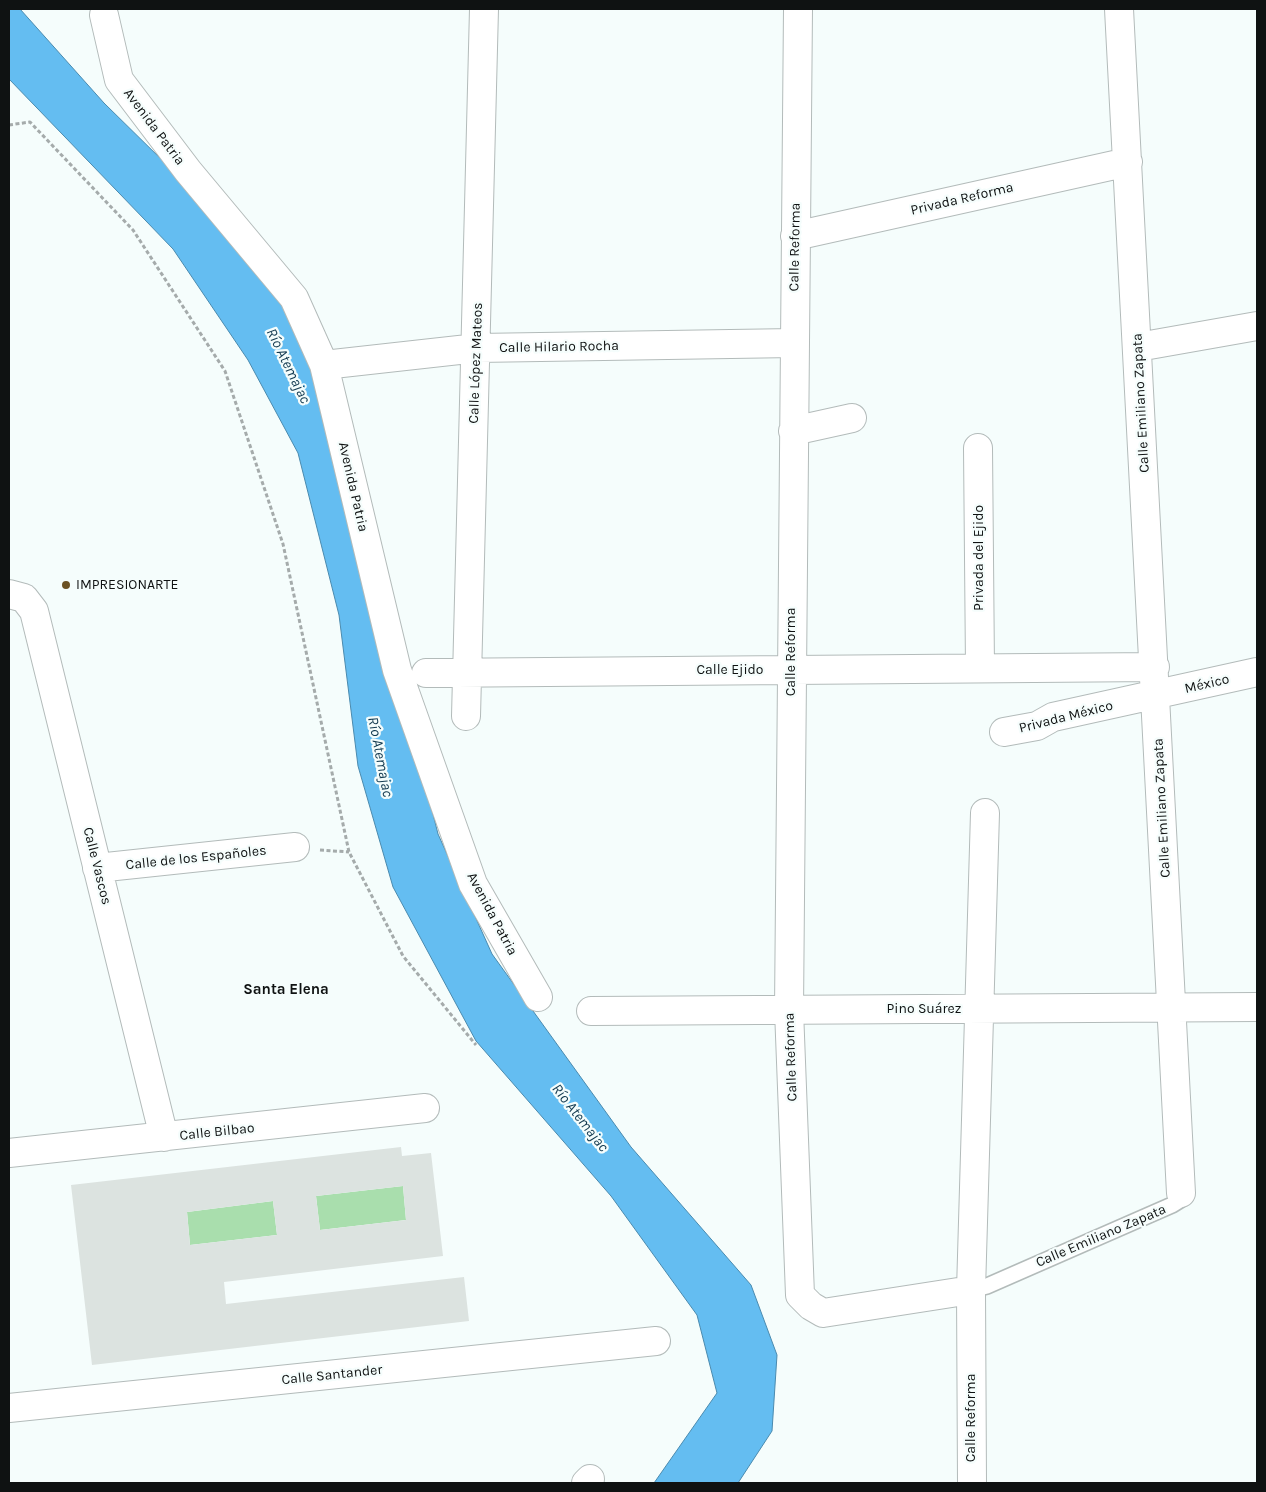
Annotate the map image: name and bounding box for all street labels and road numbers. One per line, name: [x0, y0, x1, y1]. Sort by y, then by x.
street label: Avenida Patria: [120, 85, 188, 169]
street label: Privada Reforma: [909, 179, 1015, 219]
street label: Calle Reforma: [786, 203, 804, 291]
street label: Calle López Mateos: [465, 302, 487, 424]
street label: Calle Emiliano Zapata: [1129, 333, 1153, 473]
street label: Calle Hilario Rocha: [499, 338, 619, 356]
street label: Avenida Patria: [335, 441, 371, 533]
street label: Privada del Ejido: [971, 505, 987, 611]
street label: Calle Reforma: [783, 608, 799, 696]
street label: Calle Ejido: [696, 662, 764, 678]
street label: México: [1183, 671, 1231, 697]
street label: Privada México: [1017, 697, 1115, 737]
street label: Calle Emiliano Zapata: [1150, 738, 1174, 878]
street label: Calle Vascos: [79, 825, 115, 907]
street label: Calle de los Españoles: [125, 842, 267, 874]
street label: Avenida Patria: [463, 870, 521, 958]
street label: Pino Suárez: [887, 1001, 961, 1017]
street label: Calle Reforma: [781, 1012, 801, 1102]
street label: Calle Bilbao: [179, 1120, 255, 1144]
street label: Calle Emiliano Zapata: [1033, 1201, 1169, 1271]
street label: Calle Santander: [281, 1361, 383, 1389]
street label: Calle Reforma: [963, 1374, 979, 1462]

